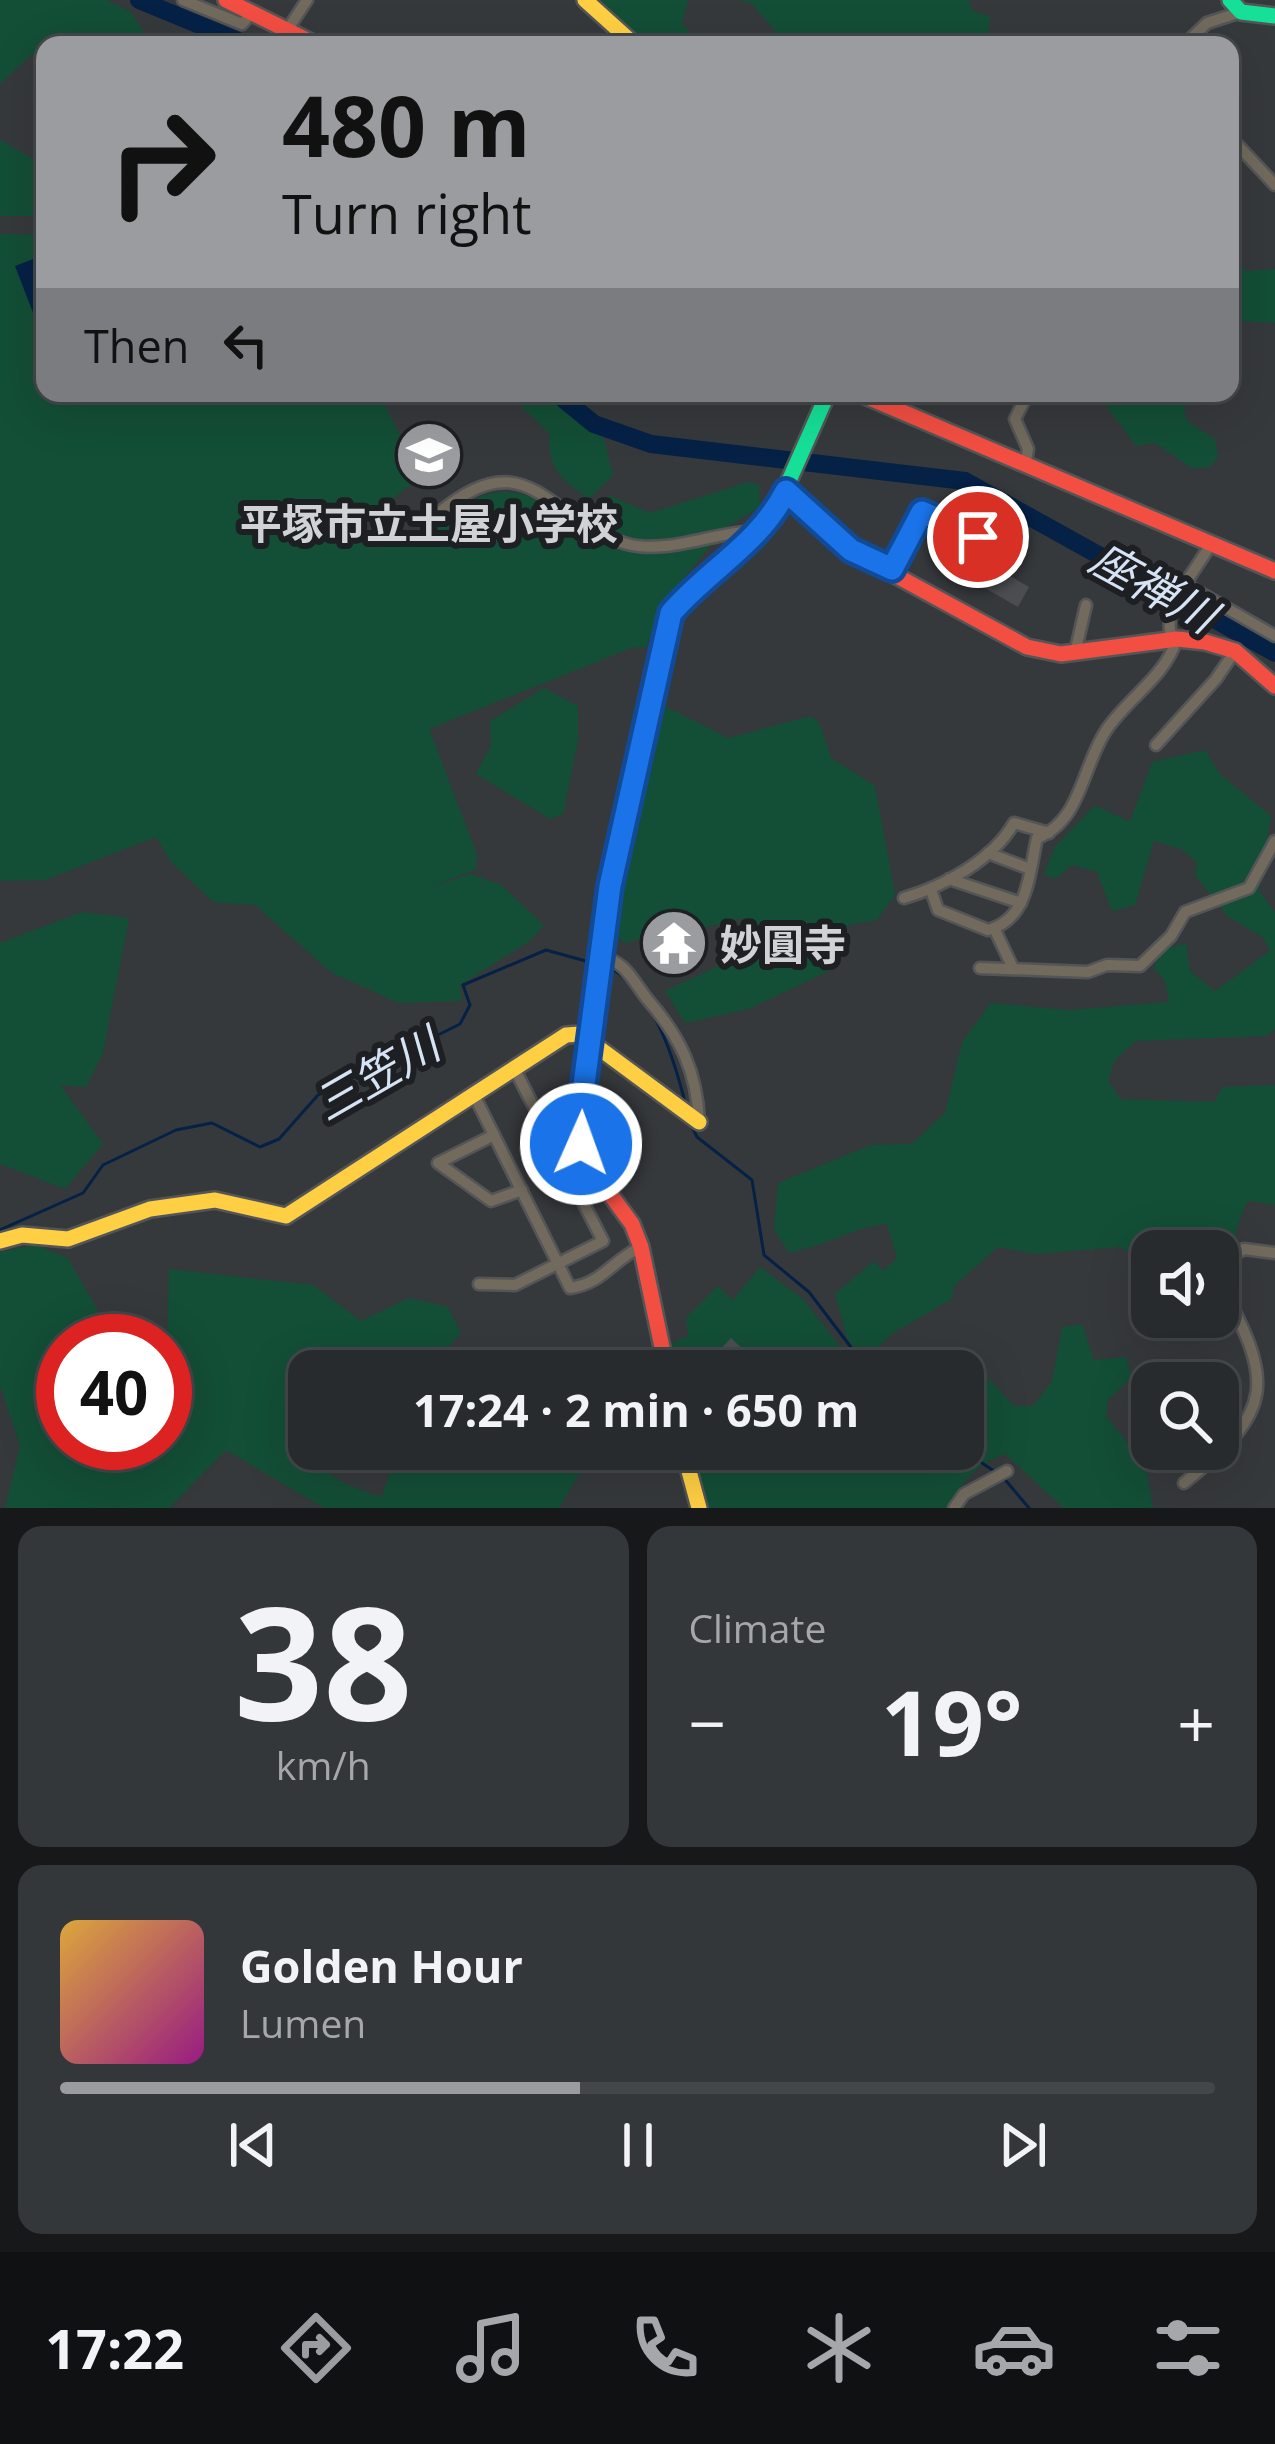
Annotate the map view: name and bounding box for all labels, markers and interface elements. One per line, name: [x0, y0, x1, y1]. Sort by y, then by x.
text: 480 m: [282, 67, 530, 182]
icon: right: [84, 84, 240, 240]
text: Turn right: [282, 176, 531, 250]
icon: left: [213, 312, 279, 378]
text: Then: [84, 315, 189, 376]
school or university icon: 平塚市立土屋小学校: [394, 420, 464, 490]
pin: [927, 486, 1029, 588]
place label: 平塚市立土屋小学校: [240, 494, 618, 551]
icon: arrive: [945, 504, 1011, 570]
water label: 座禅川: [1080, 527, 1231, 647]
temple icon: 妙圓寺: [639, 908, 709, 978]
place label: 妙圓寺: [720, 915, 846, 972]
water label: 三笠川: [302, 1011, 453, 1133]
position arrow: [518, 1081, 644, 1207]
map controls: [1131, 1230, 1239, 1470]
button: sound: [1131, 1230, 1239, 1338]
speed limit sign: 40: [36, 1314, 192, 1470]
button: search: [1131, 1362, 1239, 1470]
text: 17:24 · 2 min · 650 m: [413, 1379, 859, 1440]
text: 38: [234, 1553, 412, 1766]
text: Climate: [689, 1601, 826, 1654]
text: 19°: [881, 1660, 1022, 1782]
text: −: [689, 1677, 726, 1767]
text: +: [1177, 1677, 1215, 1767]
text: km/h: [276, 1738, 371, 1791]
text: Golden Hour: [240, 1935, 523, 1996]
text: Lumen: [240, 1996, 366, 2049]
icon: previous: [220, 2112, 286, 2178]
icon: pause: [605, 2112, 671, 2178]
icon: next: [990, 2112, 1056, 2178]
icon: directions: [274, 2306, 358, 2390]
icon: music: [449, 2306, 533, 2390]
icon: phone: [623, 2306, 707, 2390]
icon: climate: [797, 2306, 881, 2390]
icon: car: [972, 2306, 1056, 2390]
icon: filters: [1146, 2306, 1230, 2390]
text: 17:22: [45, 2311, 184, 2385]

